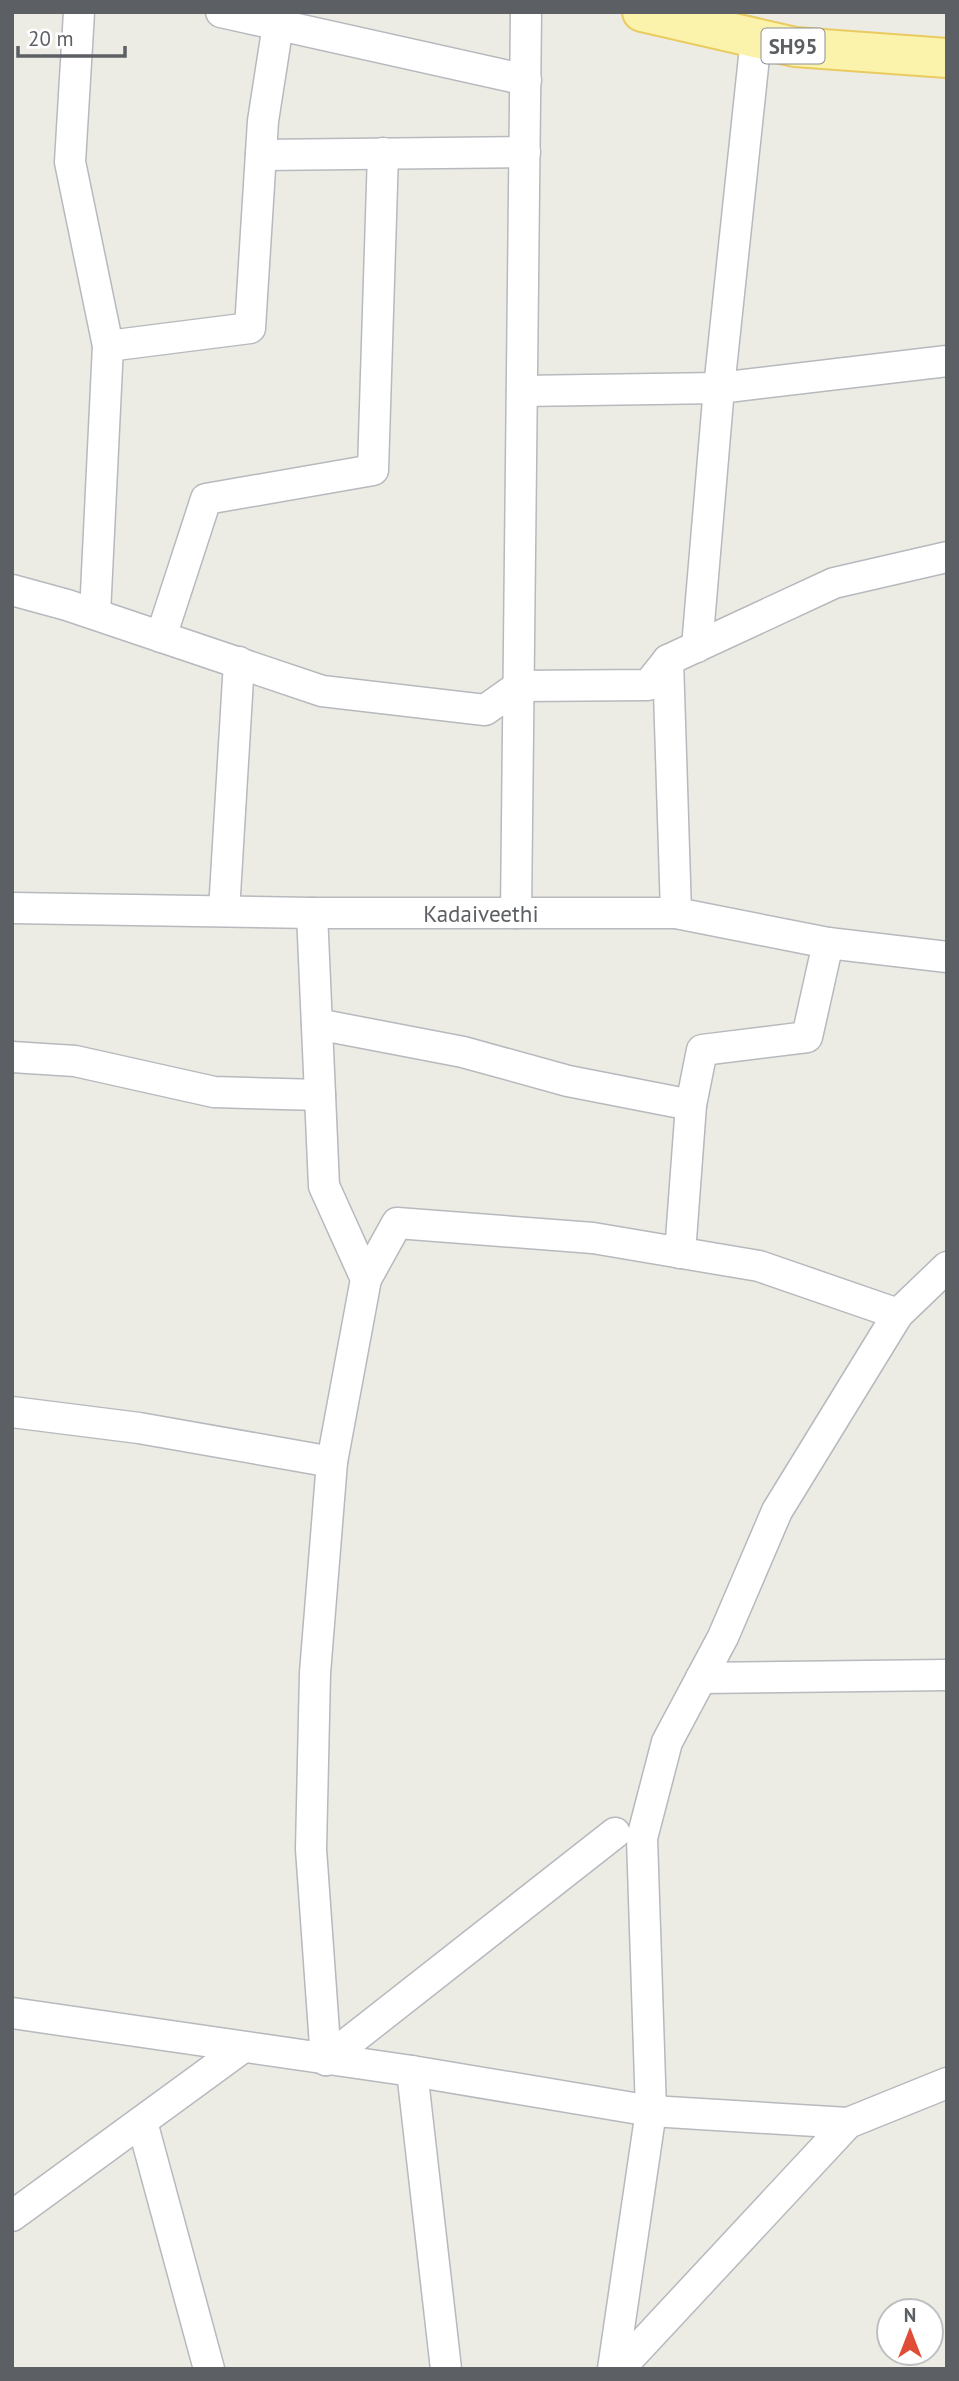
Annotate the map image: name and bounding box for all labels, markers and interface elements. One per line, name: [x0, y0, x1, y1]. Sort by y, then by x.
scale bar: [18, 14, 124, 58]
text: 20 m: [28, 25, 74, 52]
road number: SH95: [762, 28, 824, 64]
street label: Kadaiveethi: [423, 899, 539, 928]
north arrow: [875, 2297, 945, 2367]
text: N: [904, 2303, 916, 2327]

